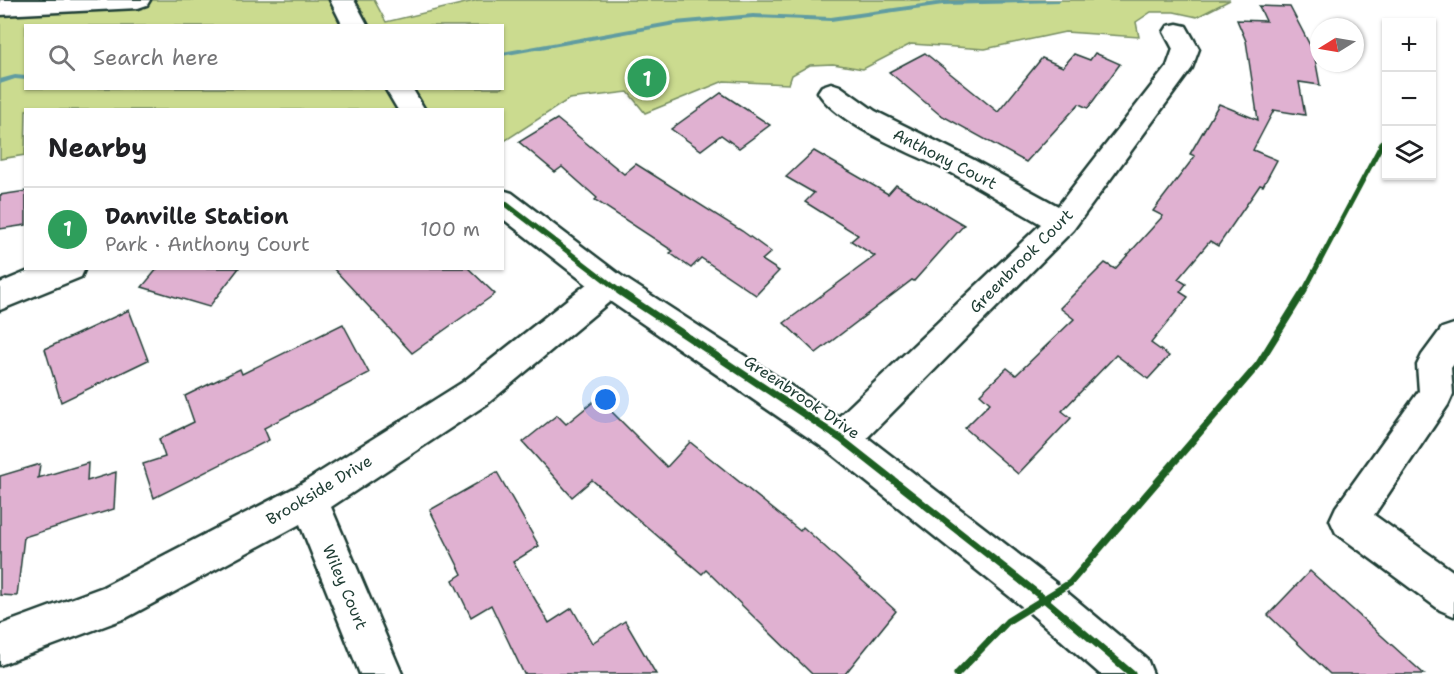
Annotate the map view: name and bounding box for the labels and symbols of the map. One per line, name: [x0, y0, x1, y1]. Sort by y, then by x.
north arrow: [1310, 18, 1364, 72]
pin: 1: [628, 56, 666, 100]
street label: Anthony Court: [889, 124, 1001, 194]
street label: Greenbrook Court: [965, 205, 1077, 317]
street label: Greenbrook Drive: [740, 350, 864, 444]
your location: [591, 385, 620, 414]
street label: Brookside Drive: [262, 450, 376, 530]
street label: Wiley Court: [318, 541, 372, 633]

